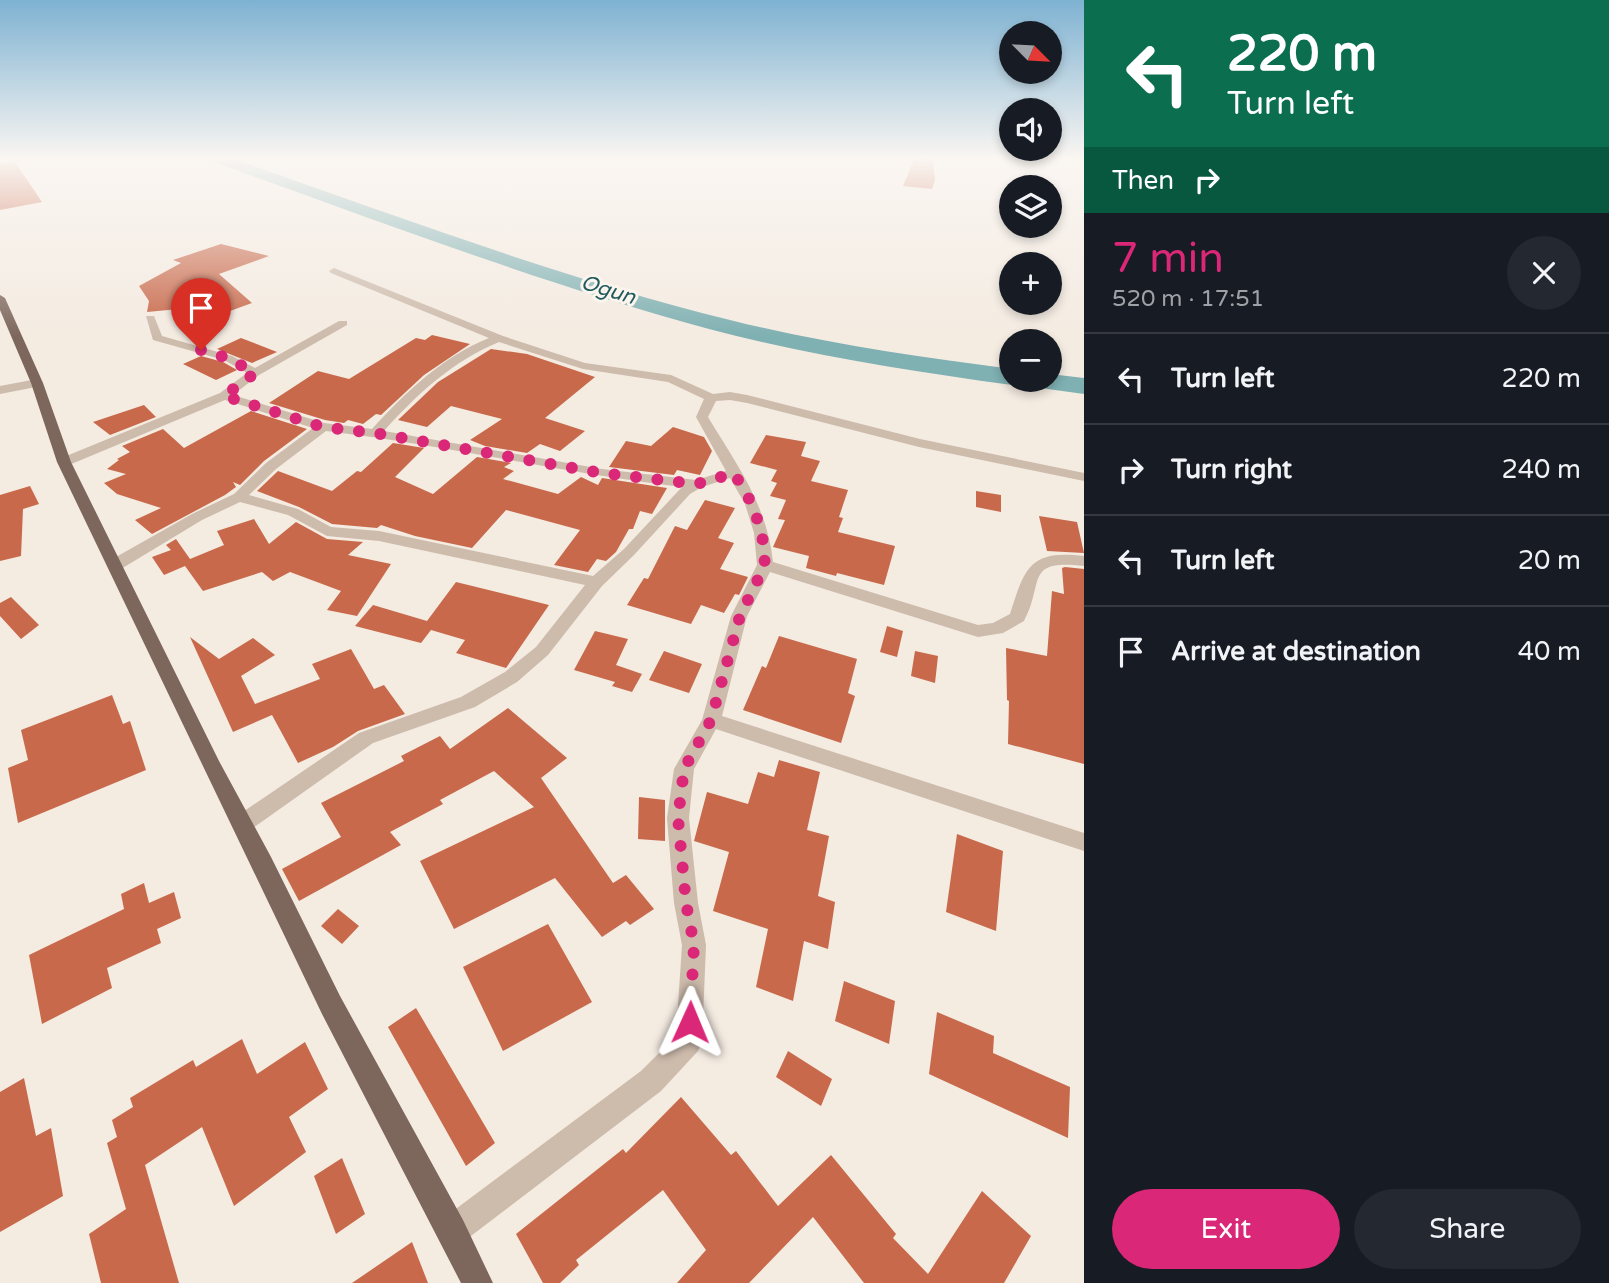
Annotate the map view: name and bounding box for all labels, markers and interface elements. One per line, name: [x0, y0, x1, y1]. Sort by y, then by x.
north arrow: [999, 21, 1062, 84]
map controls: [999, 21, 1062, 392]
text: 220 m: [1227, 25, 1377, 84]
icon: left: [1112, 28, 1203, 119]
text: Turn left: [1227, 85, 1354, 123]
button: sound: [999, 98, 1062, 161]
icon: right: [1188, 161, 1226, 199]
text: Then: [1112, 165, 1174, 196]
button: layers: [999, 175, 1062, 238]
text: 7 min: [1112, 233, 1224, 284]
button: close: [1507, 236, 1581, 310]
button: +: [999, 252, 1062, 315]
water label: Ogun: [578, 270, 639, 310]
pin: [171, 278, 231, 350]
text: 520 m · 17:51: [1112, 285, 1264, 313]
icon: arrive: [182, 289, 220, 327]
button: −: [999, 329, 1062, 392]
icon: left: [1112, 360, 1150, 398]
text: Turn left: [1171, 363, 1274, 394]
text: 220 m: [1501, 363, 1581, 394]
icon: right: [1112, 451, 1150, 489]
text: Turn right: [1171, 454, 1292, 485]
text: 240 m: [1501, 454, 1581, 485]
icon: left: [1112, 542, 1150, 580]
text: Turn left: [1171, 545, 1274, 576]
text: 20 m: [1518, 545, 1581, 576]
icon: arrive: [1112, 633, 1150, 671]
text: Arrive at destination: [1171, 636, 1421, 667]
text: 40 m: [1518, 636, 1581, 667]
position arrow: [653, 985, 727, 1059]
button: Exit: [1112, 1189, 1340, 1269]
button: Share: [1354, 1189, 1581, 1269]

